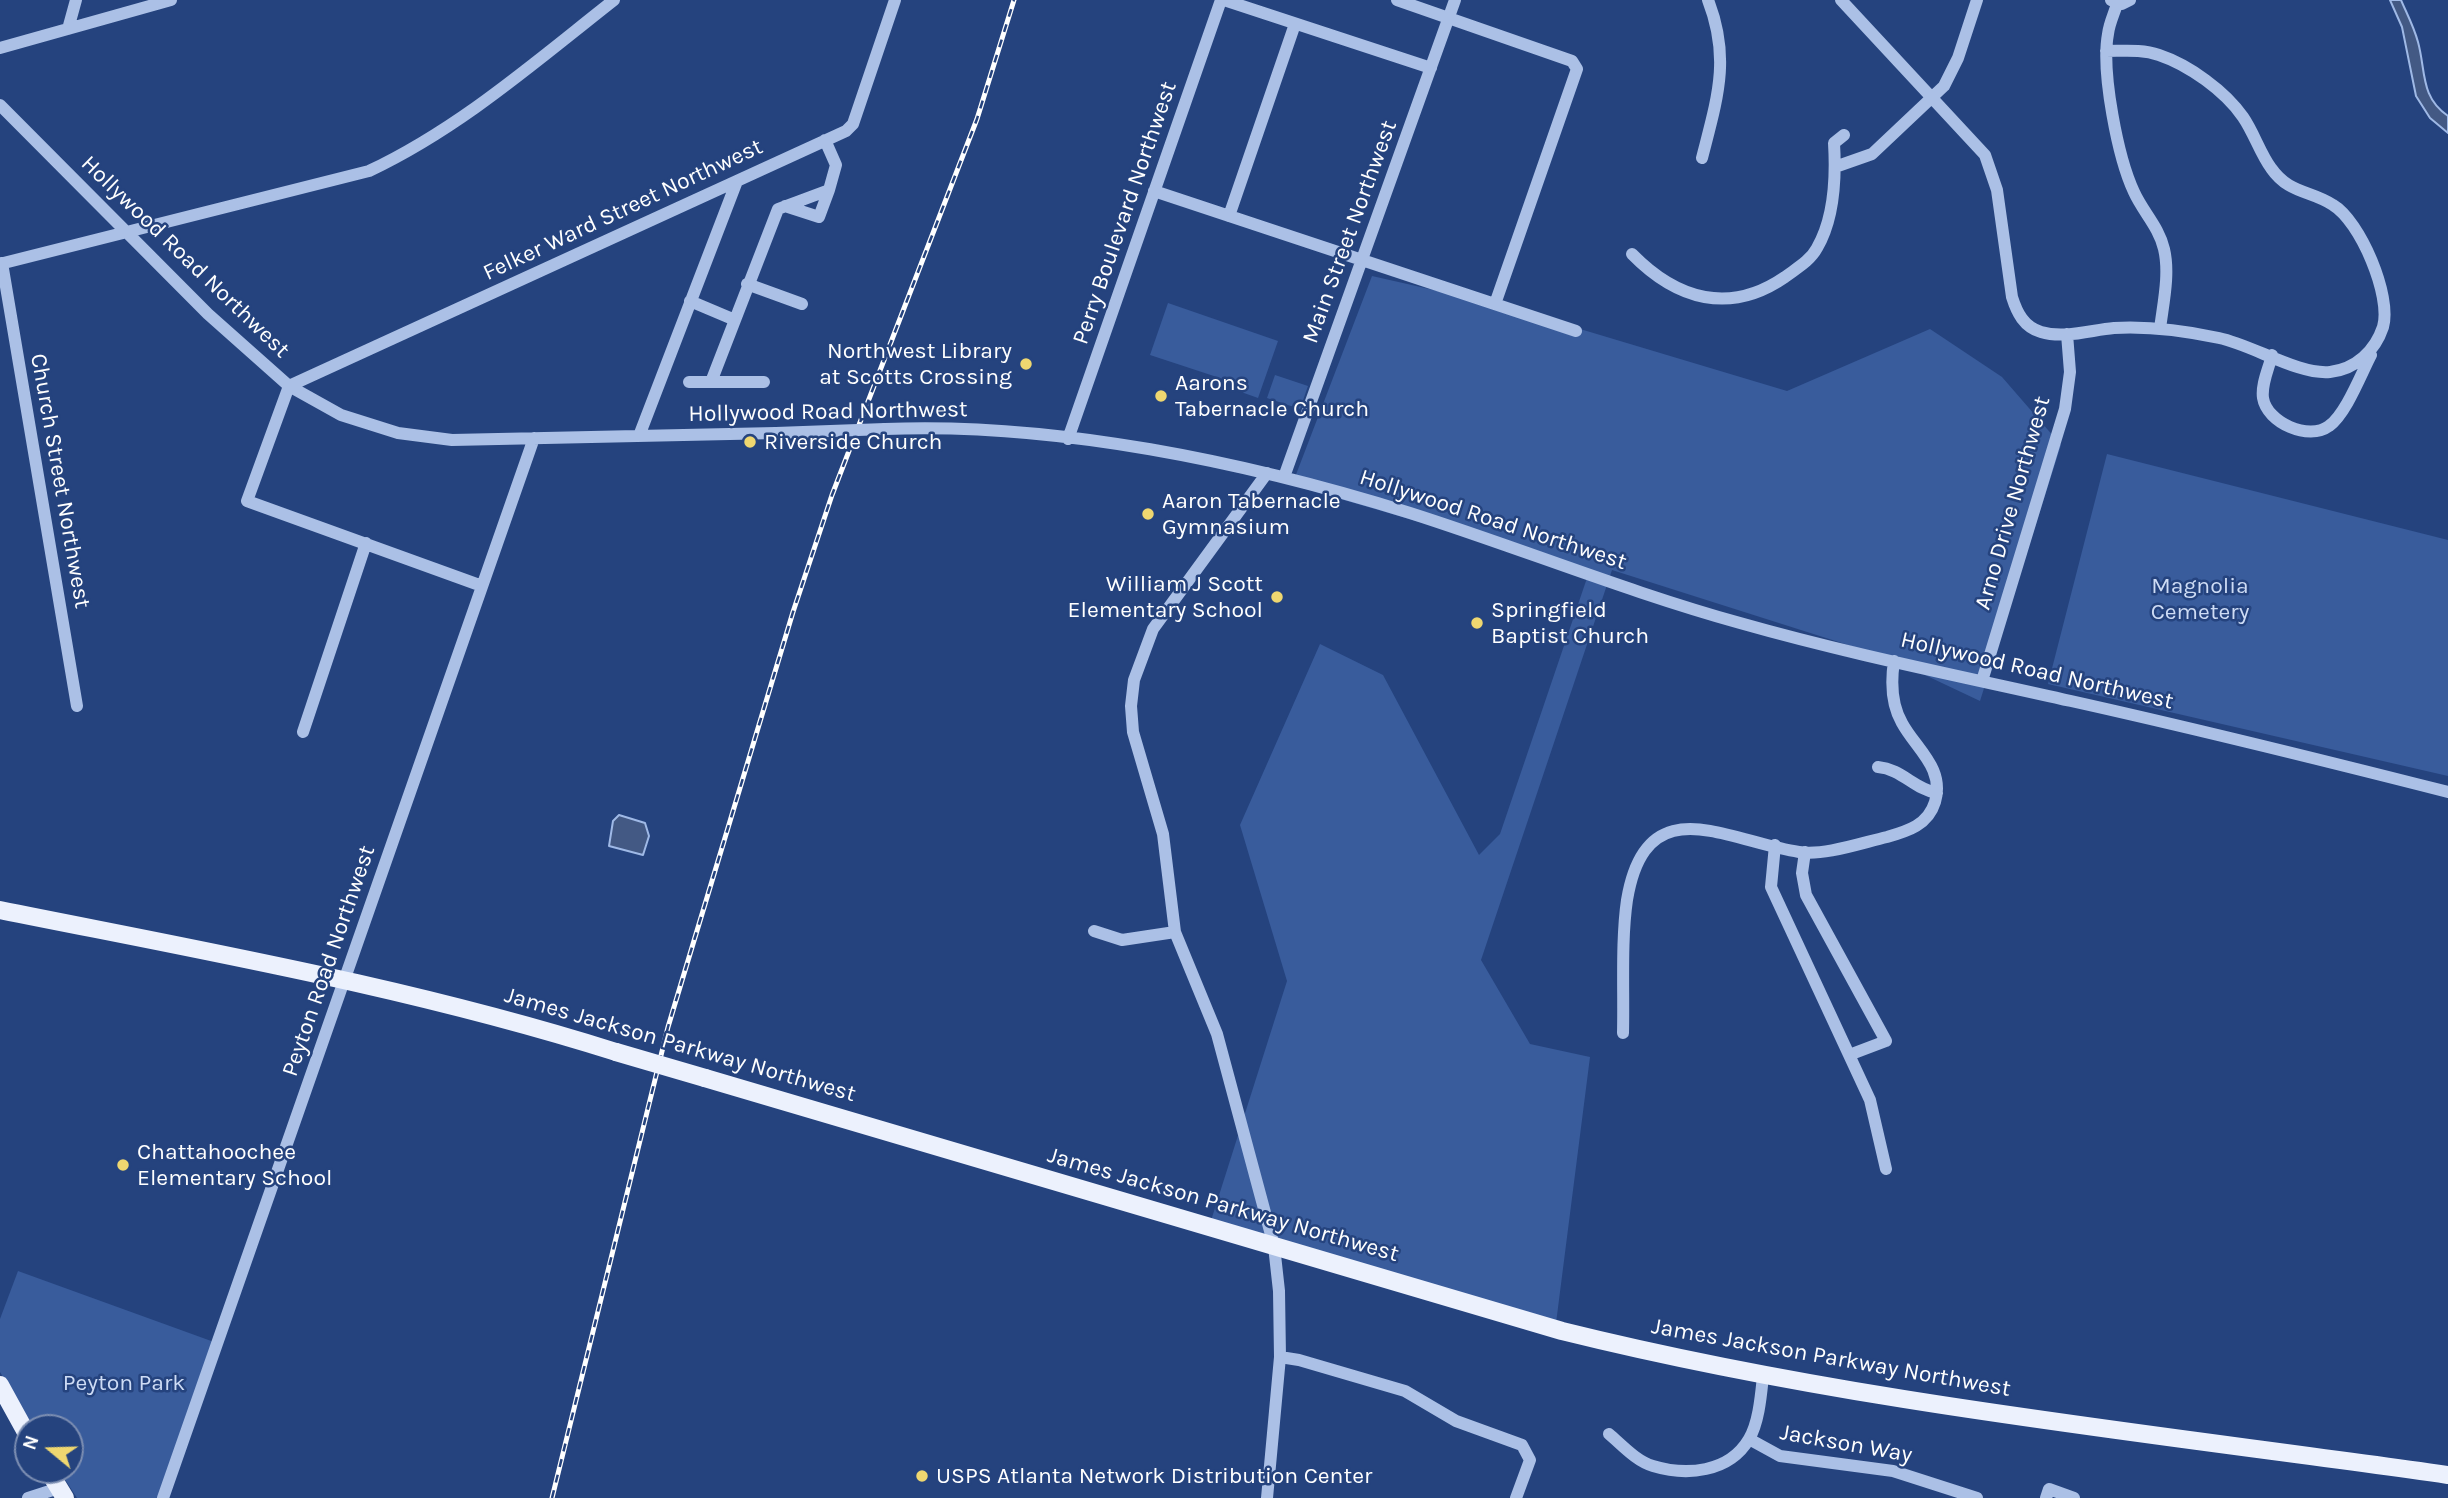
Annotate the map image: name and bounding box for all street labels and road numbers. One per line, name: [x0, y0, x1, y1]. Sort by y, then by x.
street label: Perry Boulevard Northwest: [1067, 78, 1183, 348]
street label: Main Street Northwest: [1297, 117, 1403, 347]
street label: Felker Ward Street Northwest: [479, 133, 767, 287]
street label: Hollywood Road Northwest: [75, 150, 295, 364]
street label: Church Street Northwest: [24, 351, 96, 611]
street label: Arno Drive Northwest: [1969, 393, 2057, 613]
street label: Hollywood Road Northwest: [688, 396, 968, 428]
street label: Hollywood Road Northwest: [1356, 464, 1630, 576]
street label: Hollywood Road Northwest: [1898, 626, 2176, 716]
street label: Peyton Road Northwest: [276, 842, 382, 1080]
street label: James Jackson Parkway Northwest: [501, 982, 859, 1108]
street label: James Jackson Parkway Northwest: [1044, 1142, 1402, 1268]
street label: James Jackson Parkway Northwest: [1649, 1313, 2013, 1403]
street label: Jackson Way: [1778, 1419, 1914, 1469]

